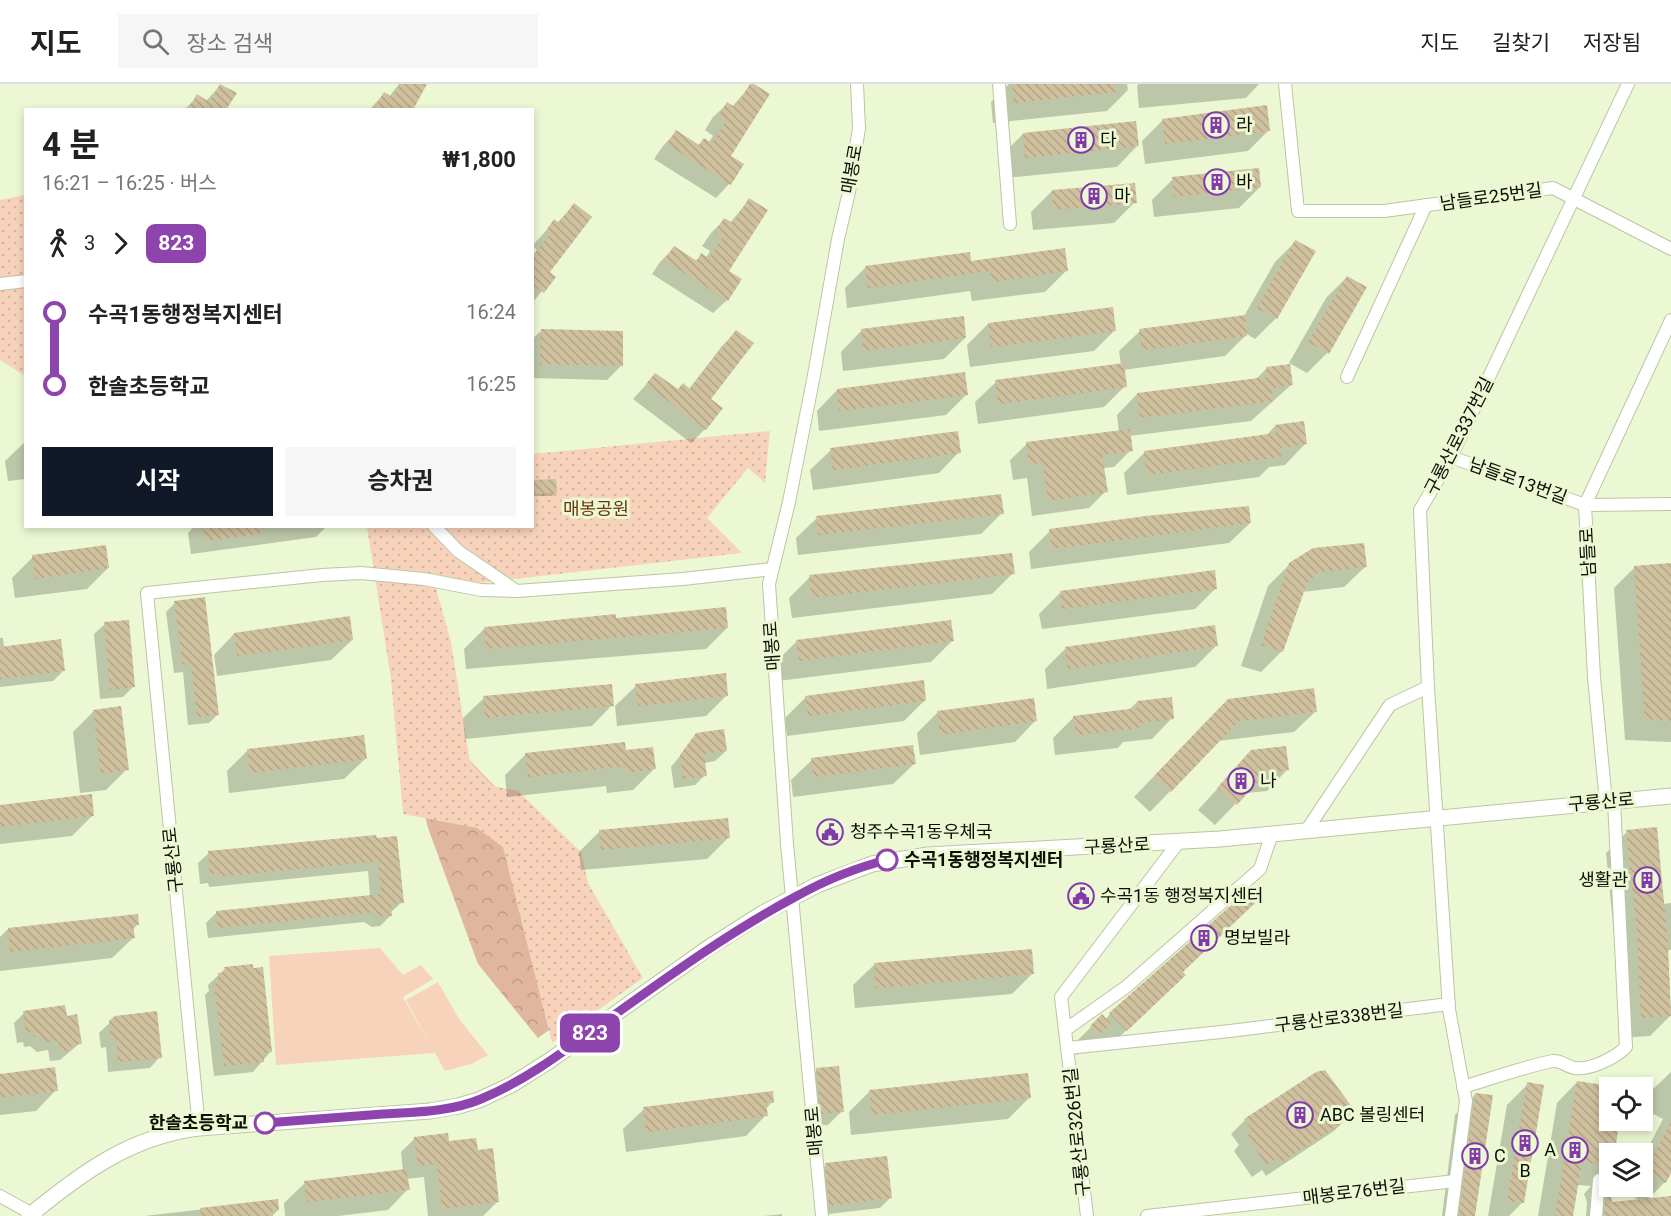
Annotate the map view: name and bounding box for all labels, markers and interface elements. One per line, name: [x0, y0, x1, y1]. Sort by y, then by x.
search box: [118, 14, 538, 68]
icon: search: [139, 25, 172, 58]
text: 지도: [30, 27, 82, 60]
text: 장소 검색: [187, 31, 273, 56]
text: 지도: [1420, 31, 1459, 55]
text: 길찾기: [1492, 31, 1550, 55]
text: 저장됨: [1583, 31, 1641, 55]
building icon: 라: [1201, 110, 1231, 140]
place label: 라: [1236, 114, 1253, 135]
text: 4 분: [42, 125, 100, 164]
building icon: 다: [1066, 125, 1096, 155]
place label: 다: [1100, 129, 1117, 150]
street label: 매봉로: [837, 143, 866, 195]
text: ₩1,800: [442, 147, 516, 172]
building icon: 바: [1202, 167, 1232, 197]
text: 16:21 – 16:25 · 버스: [42, 171, 217, 195]
place label: 바: [1236, 171, 1253, 192]
street label: 남들로25번길: [1438, 179, 1543, 214]
building icon: 마: [1079, 181, 1109, 211]
place label: 마: [1114, 185, 1131, 206]
icon: walk: [42, 227, 75, 260]
icon: forward: [104, 227, 137, 260]
text: 3: [84, 231, 95, 255]
text: 823: [158, 231, 194, 255]
text: 16:24: [466, 300, 516, 324]
text: 수곡1동행정복지센터: [88, 302, 283, 327]
text: 16:25: [466, 372, 516, 396]
street label: 구룡산로337번길: [1420, 373, 1497, 498]
text: 한솔초등학교: [88, 374, 209, 399]
button: 시작: [42, 447, 273, 516]
button: 승차권: [285, 447, 516, 516]
street label: 남들로13번길: [1466, 453, 1570, 508]
park label: 매봉공원: [563, 498, 629, 519]
street label: 남들로: [1576, 527, 1599, 577]
street label: 매봉로: [759, 621, 784, 672]
building icon: 나: [1226, 766, 1256, 796]
place label: 나: [1260, 770, 1277, 791]
street label: 구룡산로: [1567, 788, 1635, 815]
public building icon: 청주수곡1동우체국: [815, 817, 845, 847]
place label: 청주수곡1동우체국: [850, 821, 993, 842]
street label: 구룡산로: [159, 826, 186, 894]
street label: 구룡산로: [1083, 833, 1151, 858]
marker: 수곡1동행정복지센터: [876, 849, 898, 871]
place label: 수곡1동행정복지센터: [904, 849, 1063, 870]
building icon: 생활관: [1632, 865, 1662, 895]
place label: 생활관: [1578, 869, 1628, 890]
public building icon: 수곡1동 행정복지센터: [1066, 881, 1096, 911]
place label: 수곡1동 행정복지센터: [1100, 885, 1264, 906]
building icon: 명보빌라: [1189, 923, 1219, 953]
place label: 명보빌라: [1224, 927, 1291, 948]
street label: 구룡산로338번길: [1273, 999, 1405, 1036]
line badge: 823: [556, 1014, 624, 1052]
text: 823: [572, 1021, 608, 1045]
street label: 구룡산로326번길: [1059, 1066, 1094, 1198]
map controls: [1599, 1077, 1653, 1197]
button: locate: [1599, 1077, 1653, 1131]
building icon: ABC 볼링센터: [1285, 1100, 1315, 1130]
place label: ABC 볼링센터: [1320, 1104, 1425, 1125]
street label: 매봉로: [801, 1105, 826, 1157]
place label: 한솔초등학교: [149, 1112, 248, 1133]
marker: 한솔초등학교: [254, 1112, 276, 1134]
building icon: B: [1510, 1128, 1540, 1158]
building icon: A: [1560, 1135, 1590, 1165]
place label: A: [1544, 1139, 1556, 1160]
building icon: C: [1460, 1141, 1490, 1171]
button: layers: [1599, 1143, 1653, 1197]
place label: C: [1494, 1145, 1506, 1166]
place label: B: [1519, 1160, 1531, 1181]
street label: 매봉로76번길: [1302, 1175, 1406, 1208]

